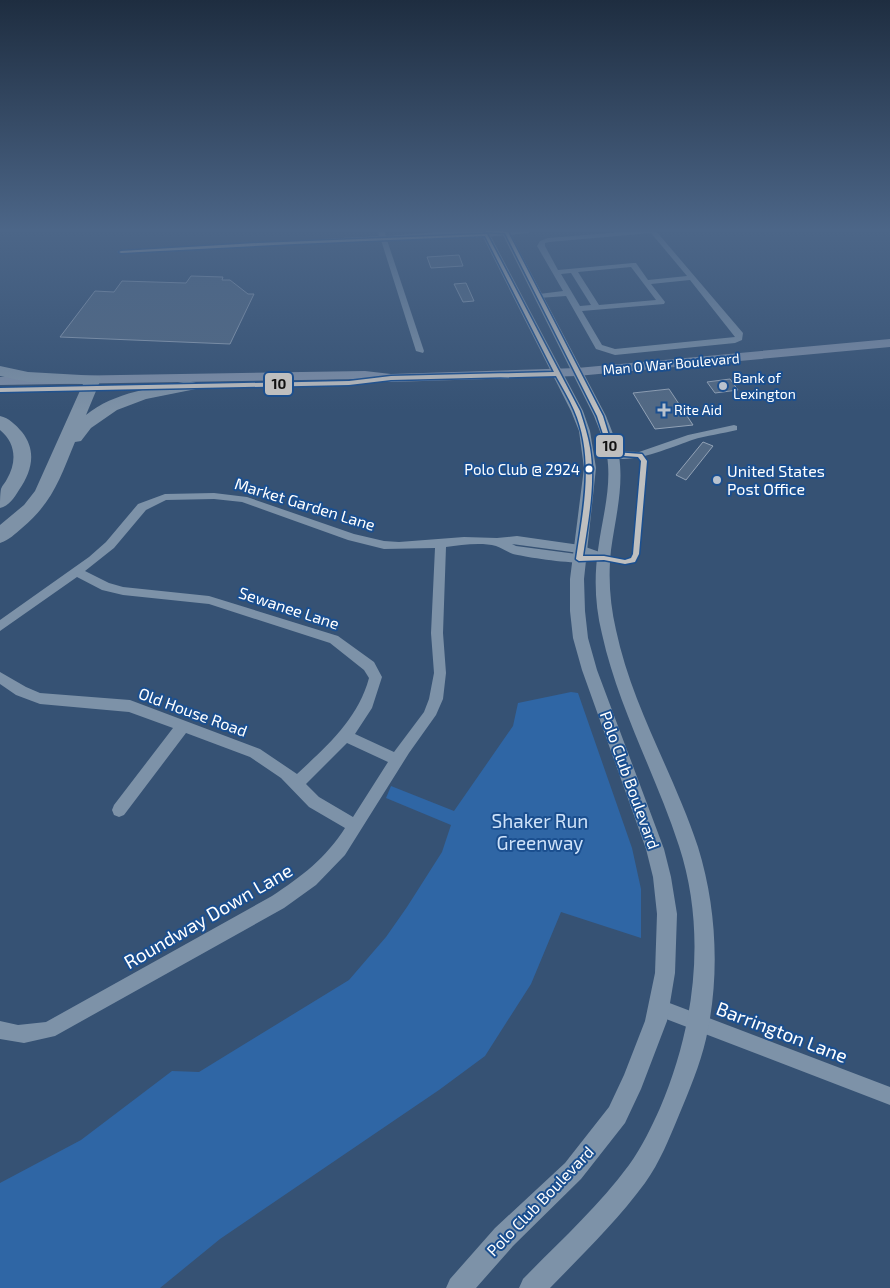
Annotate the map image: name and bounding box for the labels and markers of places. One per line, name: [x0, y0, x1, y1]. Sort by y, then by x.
place label: Bank of Lexington: [733, 369, 796, 402]
marker: Bank of Lexington: [717, 380, 729, 392]
place label: Rite Aid: [674, 401, 722, 418]
marker: Rite Aid: [658, 404, 670, 416]
place label: Polo Club @ 2924: [464, 460, 580, 478]
place label: United States Post Office: [727, 461, 825, 498]
marker: Polo Club @ 2924: [584, 464, 594, 474]
marker: United States Post Office: [711, 474, 723, 486]

